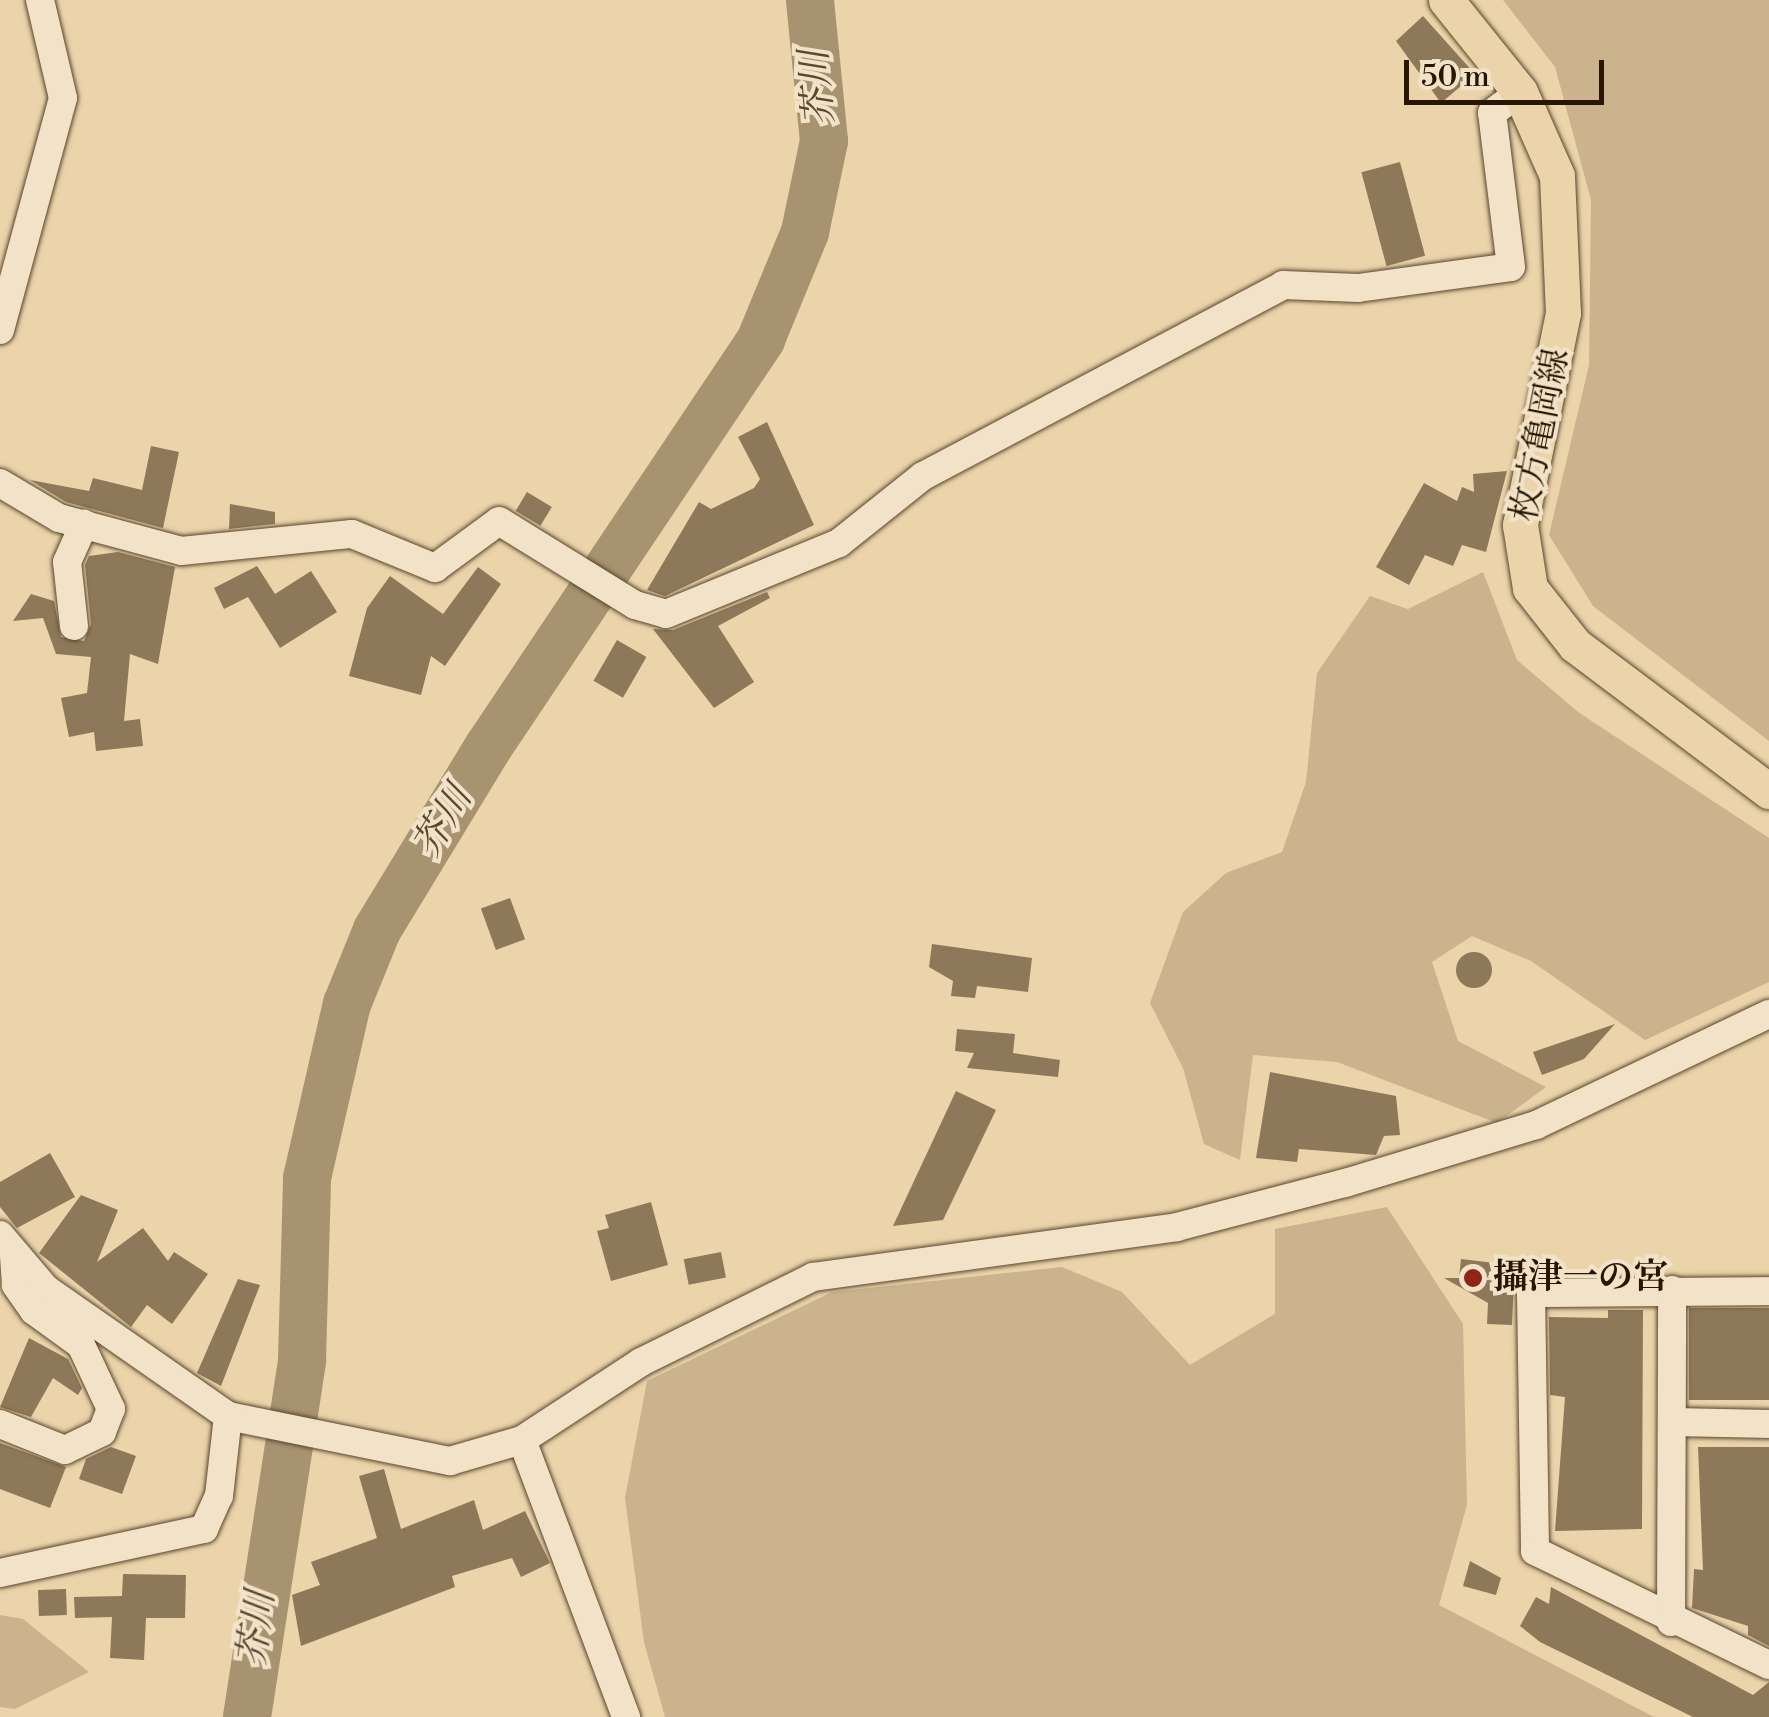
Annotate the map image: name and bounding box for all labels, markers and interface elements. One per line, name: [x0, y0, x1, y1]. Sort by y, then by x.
scale bar: [1409, 40, 1609, 102]
water label: 芥川: [792, 48, 844, 128]
text: 50 m: [1421, 58, 1490, 96]
street label: 枚方亀岡線: [1504, 345, 1578, 525]
water label: 芥川: [404, 778, 482, 866]
place label: 攝津一の宮: [1493, 1257, 1668, 1299]
marker: 攝津一の宮: [1462, 1267, 1484, 1289]
water label: 芥川: [230, 1589, 284, 1669]

